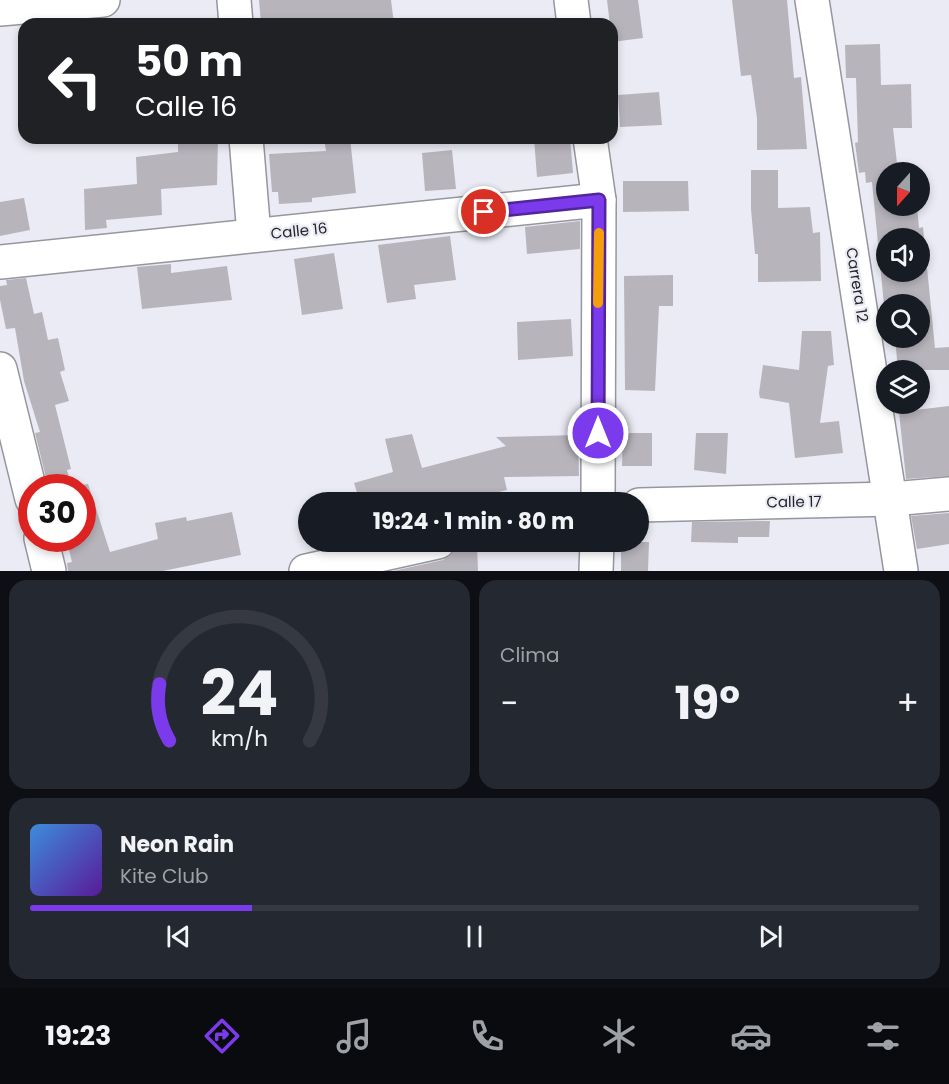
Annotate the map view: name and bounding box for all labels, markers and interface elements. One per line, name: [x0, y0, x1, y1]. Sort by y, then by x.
text: 50 m: [135, 32, 243, 91]
icon: left: [36, 42, 114, 120]
text: Calle 16: [135, 88, 237, 125]
north arrow: [876, 162, 930, 216]
map controls: [876, 162, 930, 414]
pin: [458, 186, 509, 237]
icon: arrive: [467, 195, 500, 228]
street label: Calle 16: [270, 217, 328, 244]
button: sound: [876, 228, 930, 282]
street label: Carrera 12: [841, 246, 874, 324]
button: search: [876, 294, 930, 348]
button: layers: [876, 360, 930, 414]
position arrow: [566, 401, 630, 465]
speed limit sign: 30: [18, 474, 96, 552]
street label: Calle 17: [766, 491, 822, 512]
text: 19:24 · 1 min · 80 m: [373, 506, 574, 537]
text: Clima: [500, 641, 559, 669]
text: 24: [201, 649, 278, 737]
text: 19°: [675, 672, 740, 735]
text: −: [500, 680, 518, 727]
text: +: [896, 680, 919, 727]
text: km/h: [211, 724, 268, 755]
text: Neon Rain: [120, 829, 234, 860]
text: Kite Club: [120, 862, 209, 890]
icon: previous: [162, 920, 195, 953]
icon: pause: [458, 920, 491, 953]
icon: next: [754, 920, 787, 953]
icon: directions: [201, 1015, 243, 1057]
icon: music: [333, 1015, 375, 1057]
icon: phone: [466, 1015, 508, 1057]
icon: climate: [598, 1015, 640, 1057]
icon: car: [730, 1015, 772, 1057]
icon: filters: [862, 1015, 904, 1057]
text: 19:23: [45, 1017, 111, 1054]

